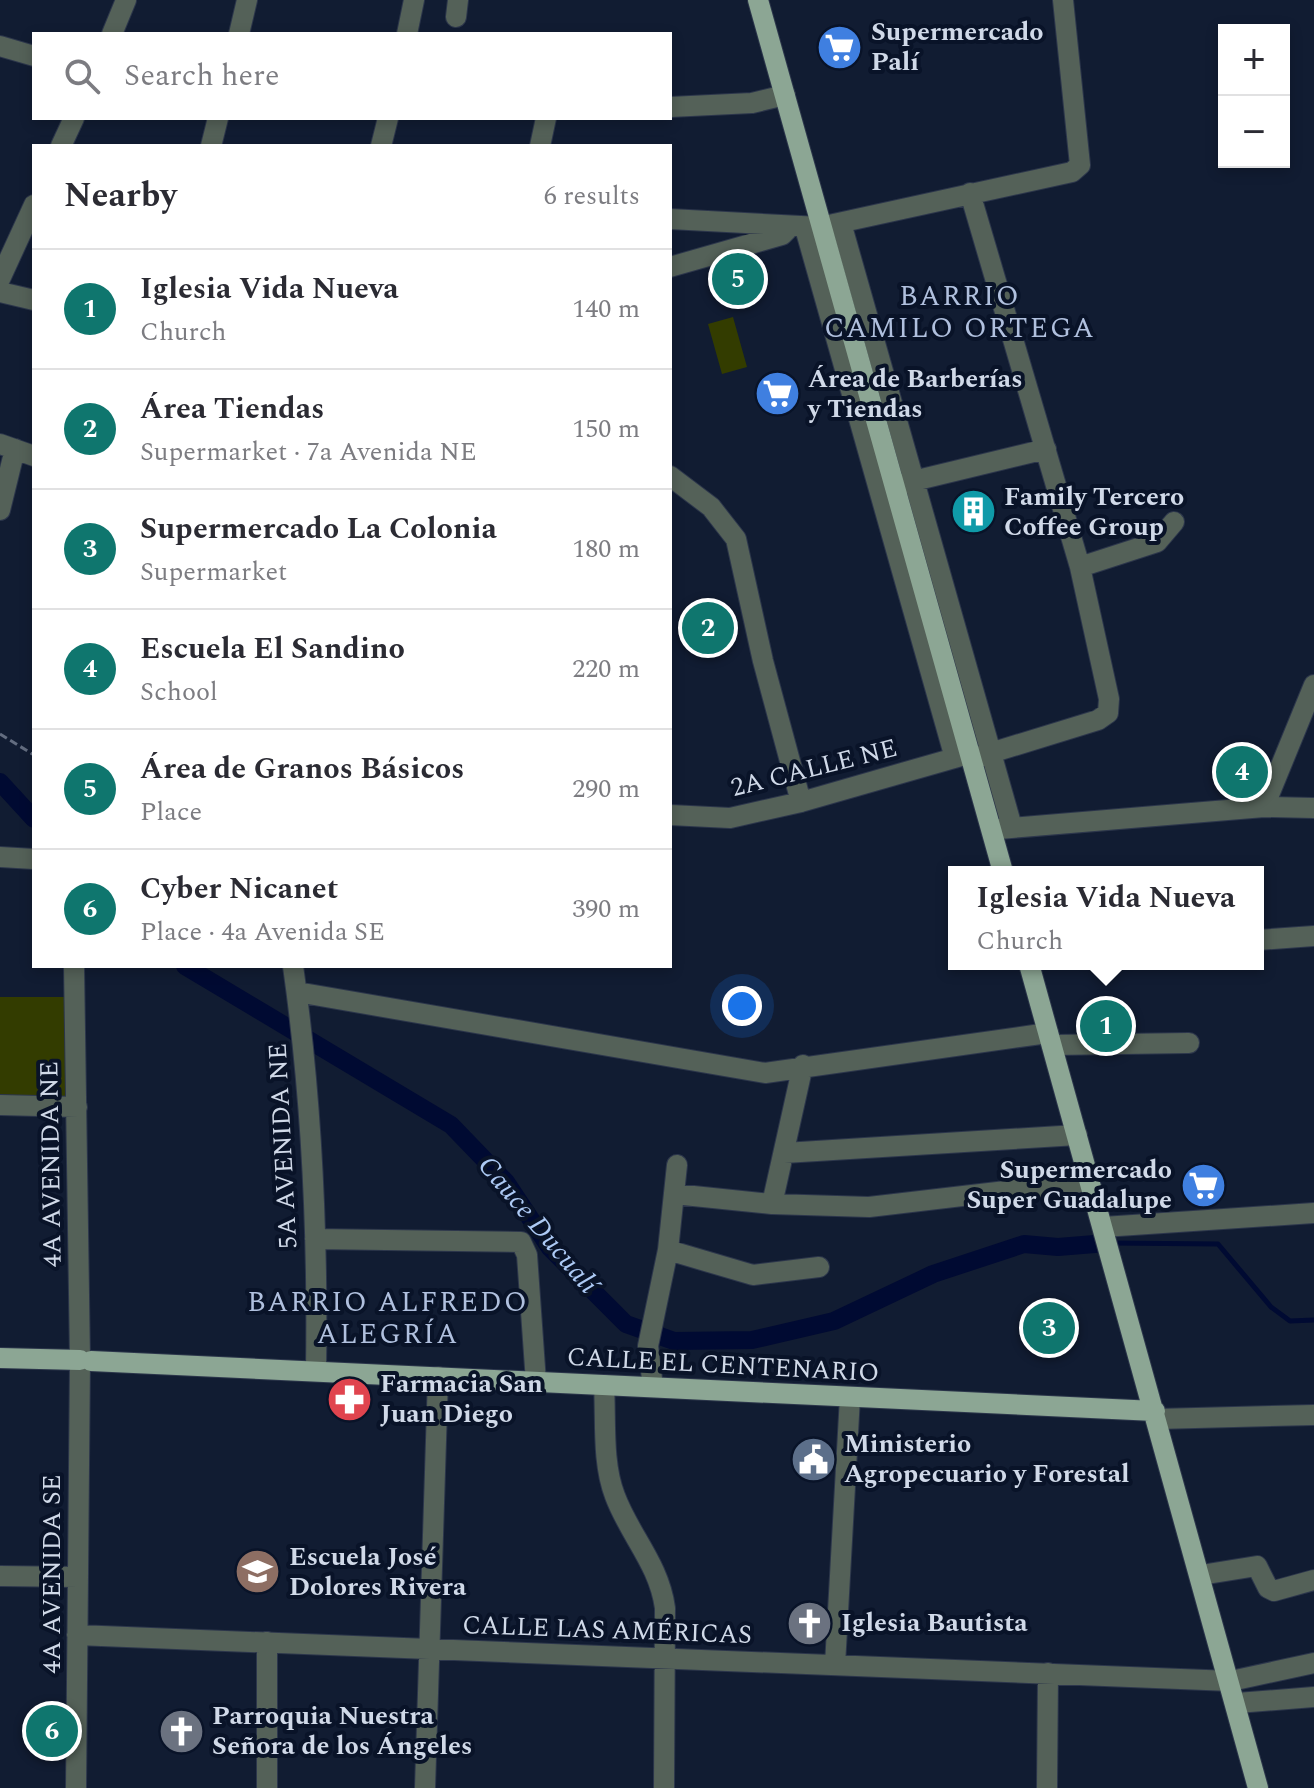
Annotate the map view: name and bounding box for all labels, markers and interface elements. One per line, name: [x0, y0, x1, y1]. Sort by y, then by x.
place label: Supermercado Palí: [871, 12, 1044, 82]
supermarket icon: Supermercado Palí: [816, 23, 864, 71]
map controls: [1218, 24, 1290, 168]
button: +: [1218, 24, 1290, 96]
search box: [32, 32, 672, 120]
text: Search here: [124, 53, 280, 99]
icon: search: [60, 54, 104, 98]
button: −: [1218, 96, 1290, 168]
text: Nearby: [64, 170, 177, 222]
text: 6 results: [544, 176, 640, 216]
pin: 5: [712, 249, 764, 309]
text: Iglesia Vida Nueva: [140, 266, 399, 312]
district label: BARRIO CAMILO ORTEGA: [824, 275, 1096, 350]
text: 1: [83, 289, 97, 329]
text: 140 m: [572, 289, 640, 329]
text: Church: [140, 312, 227, 352]
place label: Área de Barberías y Tiendas: [807, 359, 1023, 429]
supermarket icon: Área de Barberías y Tiendas: [753, 370, 801, 418]
text: Área Tiendas: [140, 386, 324, 432]
text: 2: [83, 409, 97, 449]
text: 150 m: [572, 409, 640, 449]
text: Supermarket · 7a Avenida NE: [140, 432, 477, 472]
place label: Family Tercero Coffee Group: [1004, 477, 1184, 547]
building icon: Family Tercero Coffee Group: [949, 488, 997, 536]
text: Supermercado La Colonia: [140, 506, 497, 552]
text: 3: [83, 529, 97, 569]
text: 180 m: [572, 529, 640, 569]
text: Supermarket: [140, 552, 287, 592]
pin: 2: [682, 598, 734, 658]
text: Escuela El Sandino: [140, 626, 405, 672]
text: 4: [83, 649, 97, 689]
text: 220 m: [572, 649, 640, 689]
text: School: [140, 672, 218, 712]
street label: 2A CALLE NE: [727, 728, 901, 808]
pin: 4: [1216, 742, 1268, 802]
text: Área de Granos Básicos: [140, 746, 464, 792]
text: 5: [83, 769, 97, 809]
text: 290 m: [572, 769, 640, 809]
text: Place: [140, 792, 202, 832]
text: Cyber Nicanet: [140, 866, 338, 912]
popup: [948, 866, 1264, 970]
text: Iglesia Vida Nueva: [977, 875, 1235, 921]
text: 6: [83, 889, 97, 929]
text: 390 m: [572, 889, 640, 929]
text: Place · 4a Avenida SE: [140, 912, 385, 952]
text: Church: [977, 921, 1063, 961]
your location: [722, 986, 762, 1026]
pin: 1: [1080, 996, 1132, 1056]
street label: 5A AVENIDA NE: [258, 1042, 308, 1250]
street label: 4A AVENIDA NE: [29, 1061, 73, 1267]
water label: Cauce Ducualí: [467, 1146, 611, 1306]
place label: Supermercado Super Guadalupe: [966, 1150, 1172, 1220]
supermarket icon: Supermercado Super Guadalupe: [1179, 1161, 1227, 1209]
district label: BARRIO ALFREDO ALEGRÍA: [247, 1281, 529, 1356]
pin: 3: [1023, 1298, 1075, 1358]
street label: CALLE EL CENTENARIO: [566, 1337, 880, 1393]
place label: Farmacia San Juan Diego: [380, 1364, 543, 1434]
pharmacy icon: Farmacia San Juan Diego: [325, 1375, 373, 1423]
place label: Ministerio Agropecuario y Forestal: [844, 1424, 1130, 1494]
public building icon: Ministerio Agropecuario y Forestal: [789, 1435, 837, 1483]
street label: 4A AVENIDA SE: [32, 1474, 72, 1674]
place label: Escuela José Dolores Rivera: [289, 1537, 467, 1607]
school or university icon: Escuela José Dolores Rivera: [234, 1548, 282, 1596]
church icon: Iglesia Bautista: [786, 1599, 834, 1647]
place label: Iglesia Bautista: [841, 1603, 1028, 1643]
street label: CALLE LAS AMÉRICAS: [462, 1605, 752, 1655]
place label: Parroquia Nuestra Señora de los Ángeles: [212, 1696, 472, 1766]
pin: 6: [26, 1701, 78, 1761]
church icon: Parroquia Nuestra Señora de los Ángeles: [157, 1707, 205, 1755]

